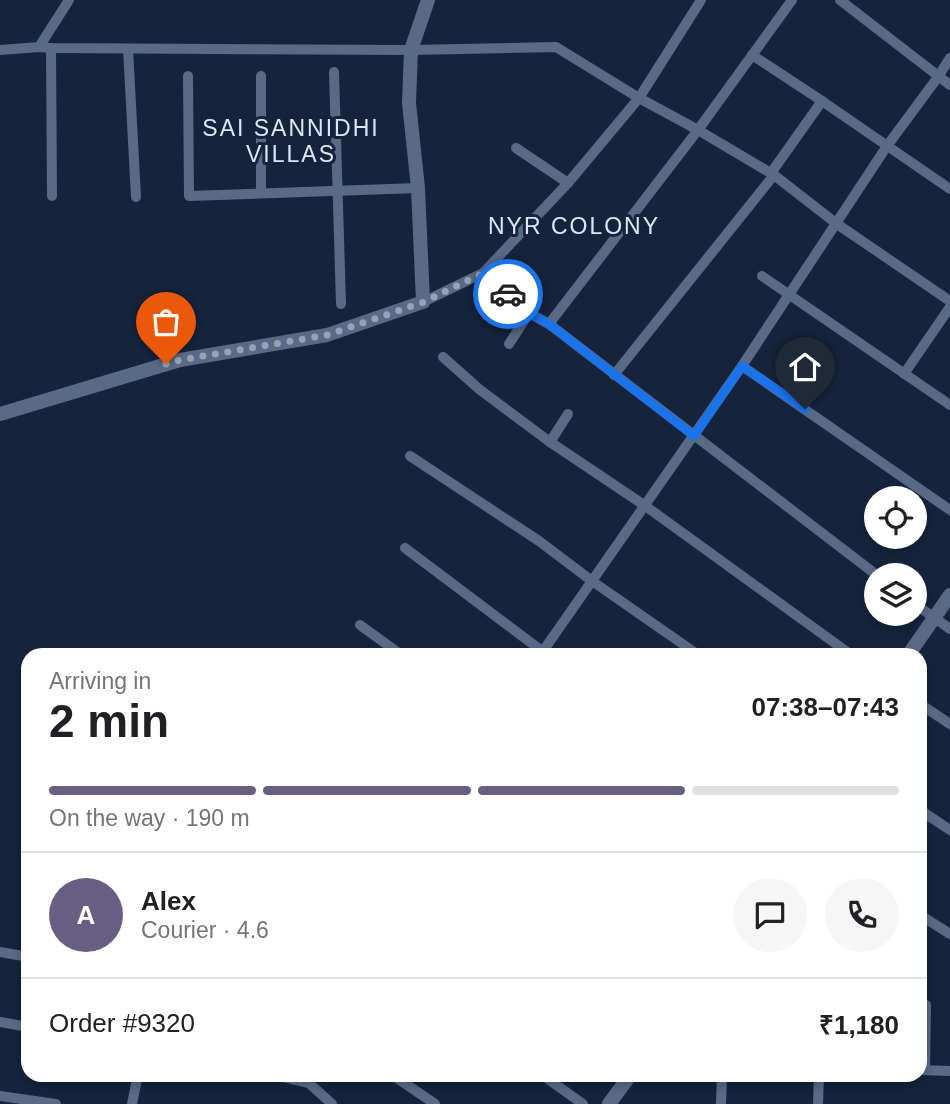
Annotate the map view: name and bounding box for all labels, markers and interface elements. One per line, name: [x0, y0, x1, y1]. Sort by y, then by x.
district label: SAI SANNIDHI VILLAS: [202, 115, 380, 167]
district label: NYR COLONY: [488, 213, 660, 239]
courier: [473, 259, 543, 329]
icon: car: [489, 275, 527, 313]
pin: [136, 292, 196, 364]
icon: bag: [147, 303, 185, 341]
pin: [775, 337, 835, 409]
icon: home: [786, 348, 824, 386]
map controls: [864, 486, 927, 626]
button: locate: [864, 486, 927, 549]
button: layers: [864, 563, 927, 626]
text: Arriving in: [49, 668, 151, 694]
text: 07:38–07:43: [752, 692, 899, 722]
text: 2 min: [49, 695, 169, 747]
text: On the way · 190 m: [49, 805, 250, 831]
button: chat: [733, 878, 807, 952]
button: phone: [825, 878, 899, 952]
text: Alex: [141, 886, 196, 916]
text: A: [77, 900, 95, 930]
text: Courier · 4.6: [141, 917, 269, 943]
text: Order #9320: [49, 1008, 195, 1038]
text: ₹1,180: [819, 1010, 899, 1040]

